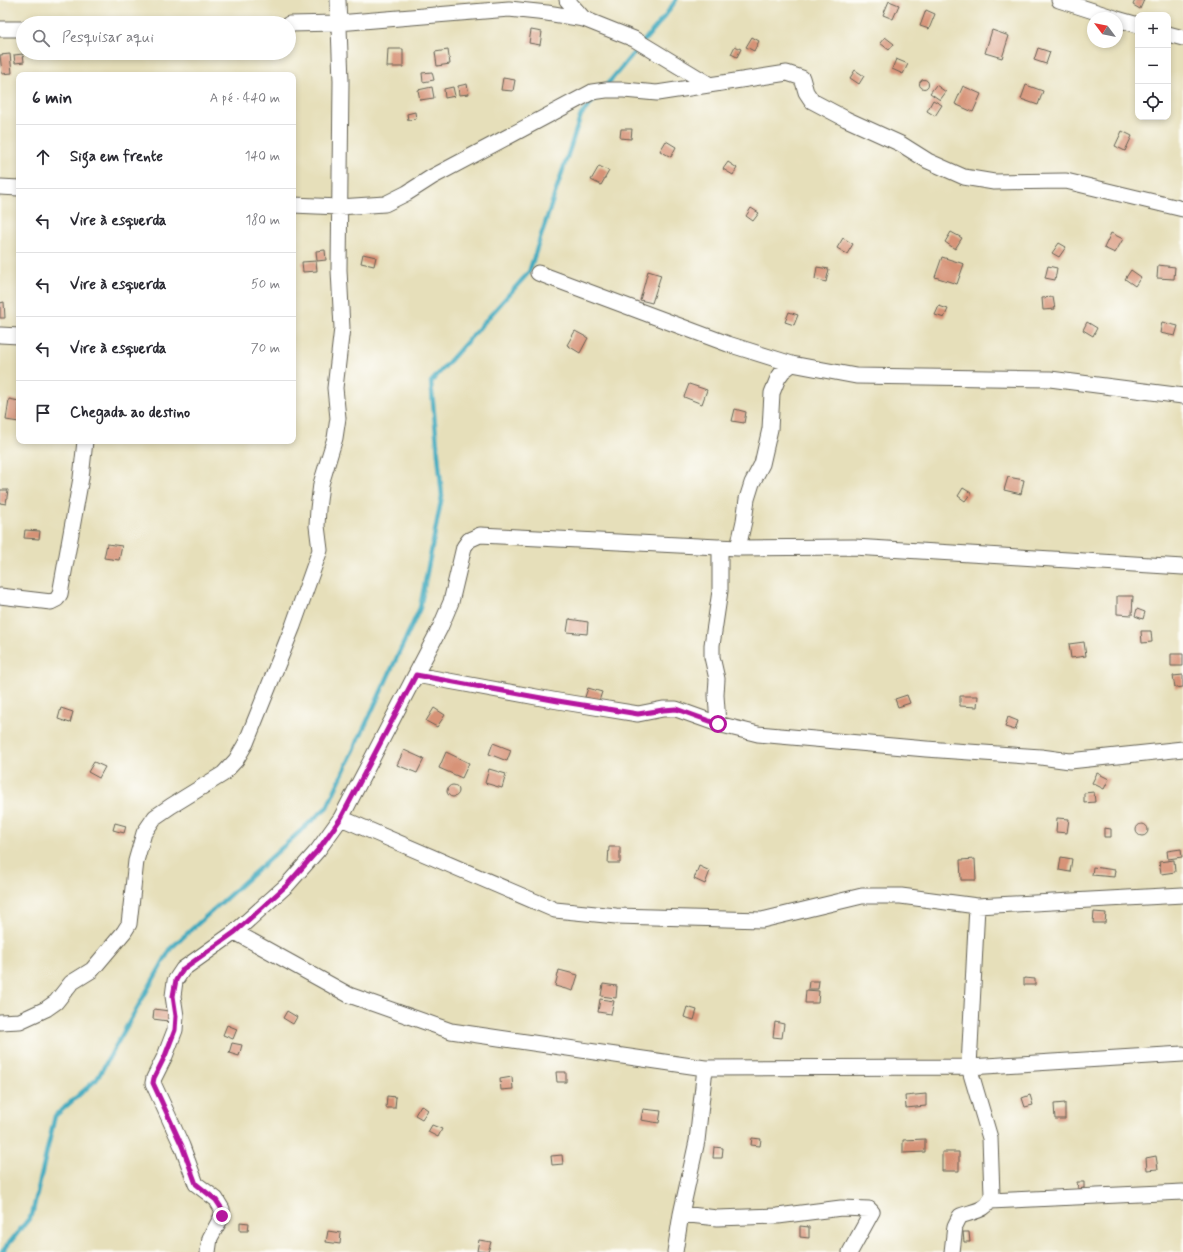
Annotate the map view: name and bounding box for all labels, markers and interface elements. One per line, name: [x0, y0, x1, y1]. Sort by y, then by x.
north arrow: [1087, 12, 1123, 48]
map controls: [1135, 12, 1171, 120]
button: +: [1135, 12, 1171, 48]
search box: [16, 16, 296, 60]
icon: search: [30, 27, 52, 49]
text: Pesquisar aqui: [62, 28, 154, 48]
button: −: [1135, 48, 1171, 84]
button: locate: [1135, 84, 1171, 120]
text: 6 min: [32, 87, 72, 109]
text: A pé · 440 m: [210, 90, 280, 107]
icon: ahead: [32, 146, 54, 168]
text: Siga em frente: [70, 147, 163, 167]
text: 140 m: [245, 148, 280, 165]
icon: left: [32, 210, 54, 232]
text: Vire à esquerda: [70, 211, 166, 231]
text: 180 m: [245, 212, 280, 229]
icon: left: [32, 274, 54, 296]
text: Vire à esquerda: [70, 275, 166, 295]
text: 50 m: [251, 276, 280, 293]
icon: left: [32, 338, 54, 360]
text: Vire à esquerda: [70, 339, 166, 359]
text: 70 m: [251, 340, 280, 357]
icon: arrive: [32, 402, 54, 424]
text: Chegada ao destino: [70, 403, 190, 423]
route start: [709, 715, 727, 733]
route end: [213, 1207, 231, 1225]

